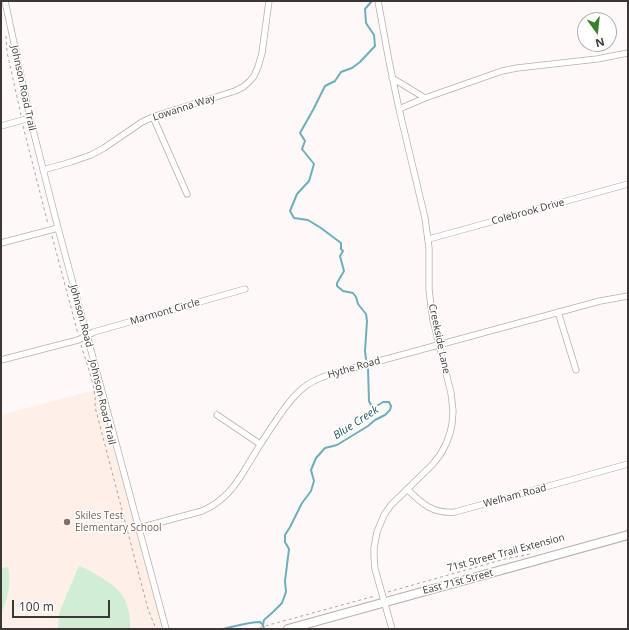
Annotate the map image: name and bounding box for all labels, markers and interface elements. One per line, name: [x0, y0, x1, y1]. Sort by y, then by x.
north arrow: [577, 12, 617, 52]
text: N: [594, 35, 606, 52]
street label: Johnson Road Trail: [8, 44, 38, 132]
street label: Lowanna Way: [151, 92, 217, 124]
street label: Colebrook Drive: [490, 196, 566, 228]
street label: Johnson Road: [67, 283, 95, 349]
street label: Marmont Circle: [129, 296, 201, 328]
street label: Creekside Lane: [426, 303, 452, 375]
street label: Hythe Road: [326, 355, 382, 381]
street label: Johnson Road Trail: [86, 358, 118, 446]
water label: Blue Creek: [331, 404, 381, 442]
street label: Welham Road: [482, 482, 548, 510]
place label: Skiles Test Elementary School: [75, 510, 161, 534]
marker: Skiles Test Elementary School: [62, 517, 72, 527]
street label: 71st Street Trail Extension: [446, 532, 566, 574]
street label: East 71st Street: [422, 567, 494, 597]
scale bar: [14, 592, 112, 618]
text: 100 m: [19, 598, 54, 615]

